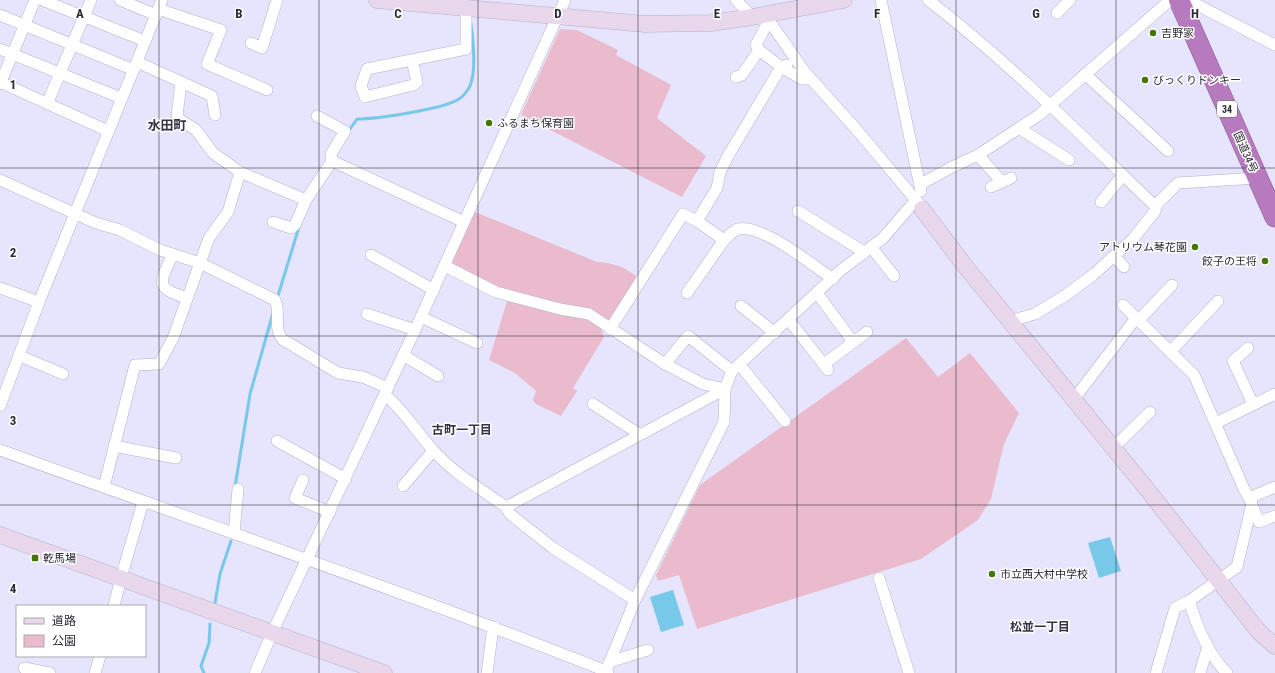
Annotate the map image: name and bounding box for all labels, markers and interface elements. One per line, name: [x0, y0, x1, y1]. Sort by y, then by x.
text: A: [76, 6, 84, 21]
text: B: [235, 6, 243, 21]
text: C: [394, 6, 402, 21]
text: D: [554, 6, 562, 21]
text: E: [714, 6, 721, 21]
text: F: [874, 6, 880, 21]
text: G: [1032, 6, 1040, 21]
text: H: [1191, 6, 1199, 21]
place label: 吉野家: [1161, 27, 1194, 40]
marker: 吉野家: [1148, 28, 1158, 38]
place label: びっくりドンキー: [1153, 74, 1241, 87]
marker: びっくりドンキー: [1140, 75, 1150, 85]
text: 1: [10, 77, 16, 92]
road number: 34: [1217, 101, 1237, 117]
place label: ふるまち保育園: [497, 117, 574, 130]
district label: 水田町: [147, 118, 187, 133]
marker: ふるまち保育園: [484, 118, 494, 128]
street label: 国道34号: [1231, 130, 1260, 175]
place label: アトリウム琴花園: [1099, 241, 1187, 254]
marker: アトリウム琴花園: [1190, 242, 1200, 252]
text: 2: [10, 245, 17, 260]
place label: 餃子の王将: [1202, 255, 1257, 268]
marker: 餃子の王将: [1260, 256, 1270, 266]
text: 3: [10, 413, 16, 428]
district label: 古町一丁目: [432, 423, 492, 437]
place label: 乾馬場: [43, 552, 76, 565]
marker: 乾馬場: [30, 553, 40, 563]
place label: 市立西大村中学校: [1000, 568, 1088, 581]
marker: 市立西大村中学校: [987, 569, 997, 579]
text: 4: [10, 581, 17, 596]
legend: [16, 605, 146, 657]
text: 道路: [52, 614, 76, 628]
district label: 松並一丁目: [1010, 620, 1070, 634]
text: 公園: [52, 634, 76, 648]

